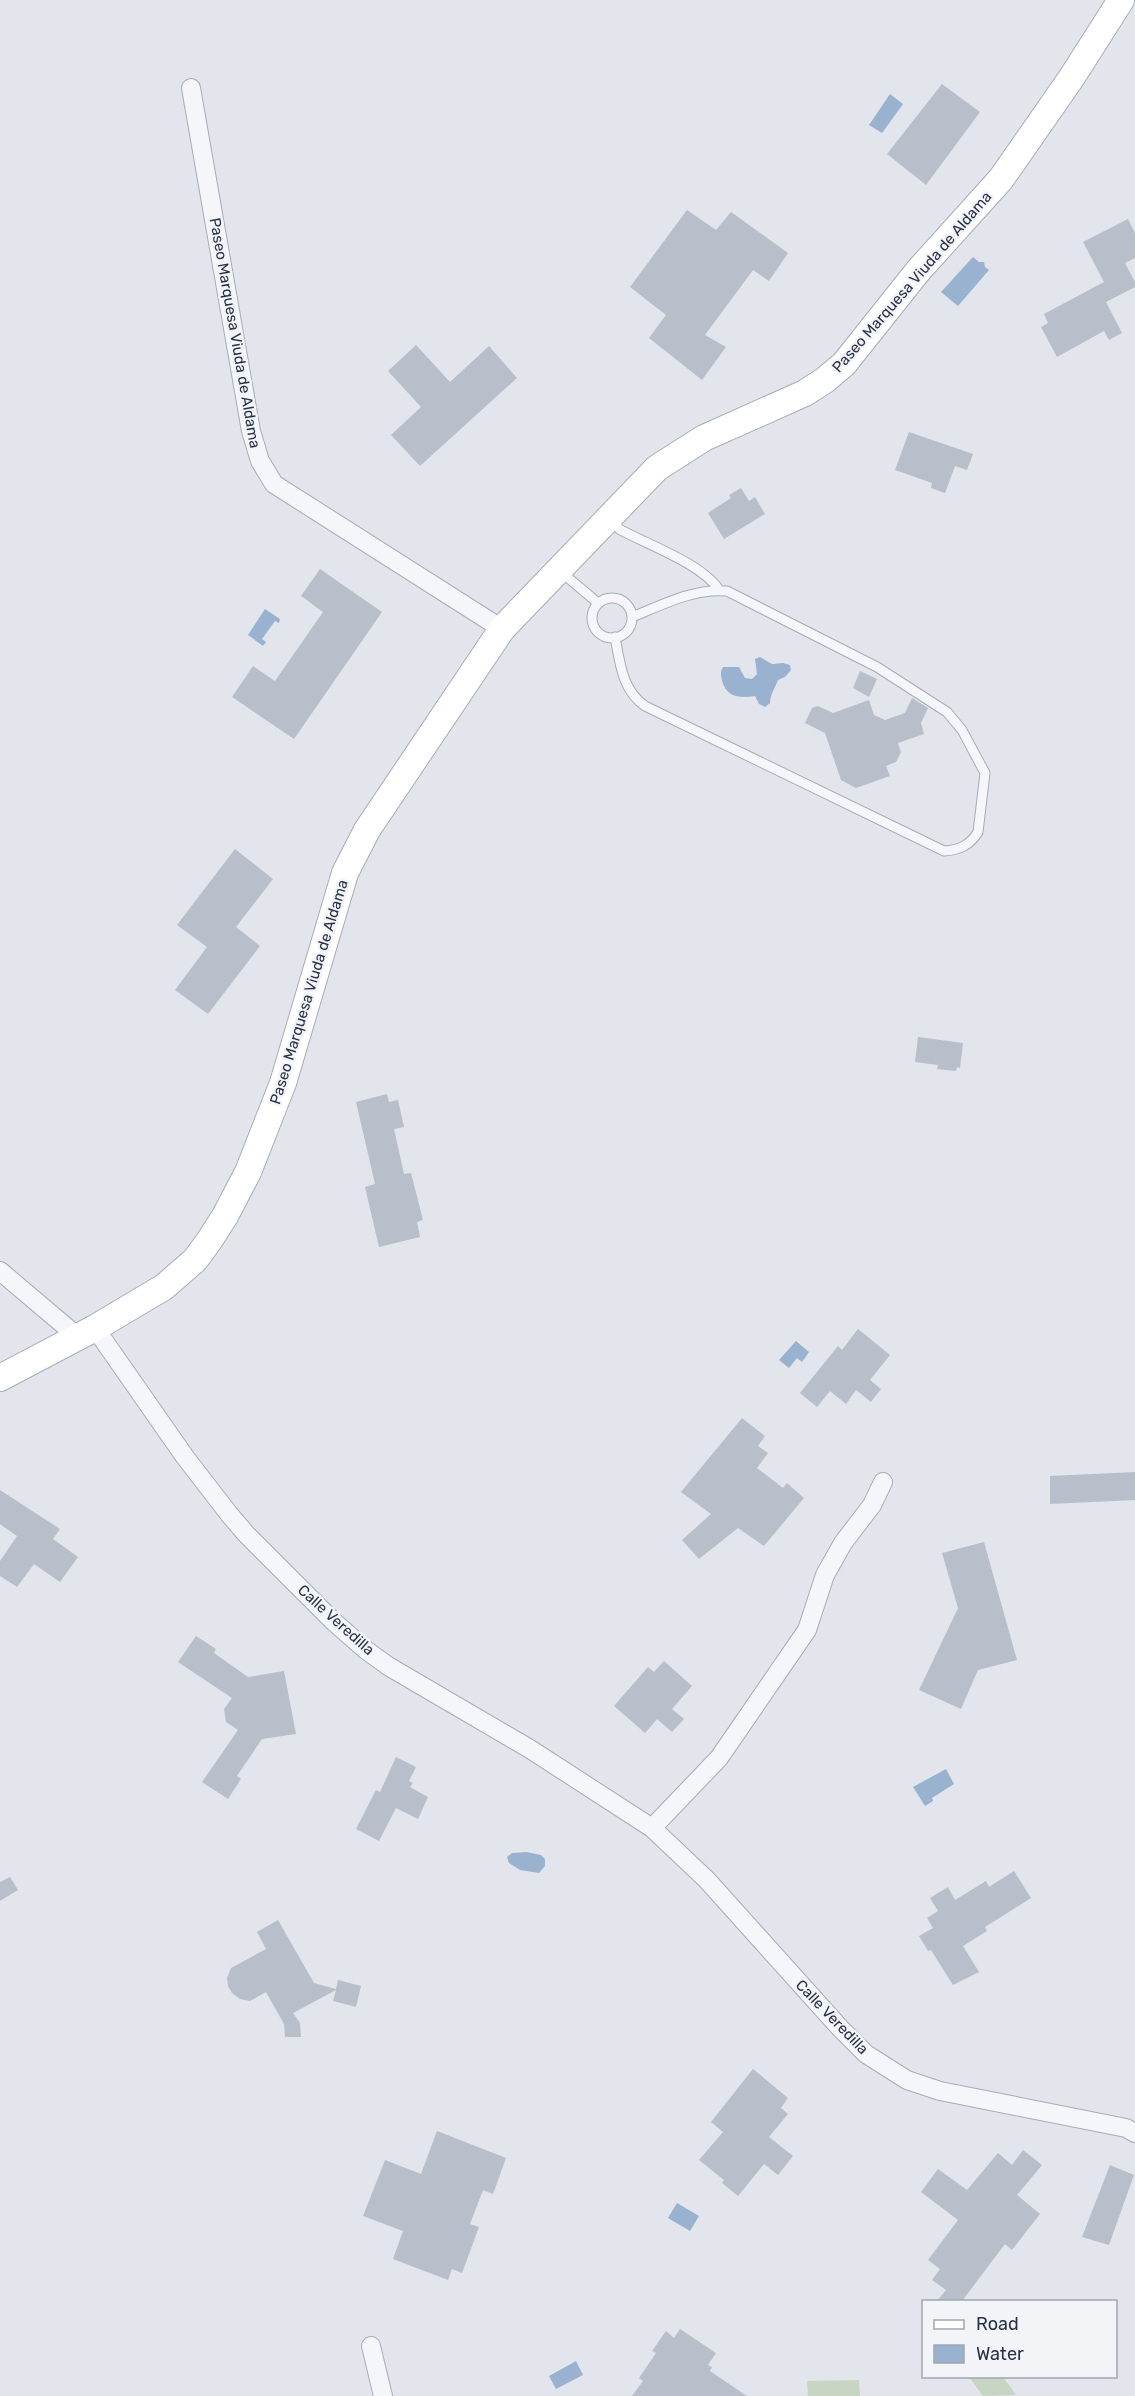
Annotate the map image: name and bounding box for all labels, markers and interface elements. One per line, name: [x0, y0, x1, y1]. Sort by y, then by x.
street label: Paseo Marquesa Viuda de Aldama: [828, 188, 996, 376]
street label: Paseo Marquesa Viuda de Aldama: [206, 216, 264, 450]
street label: Paseo Marquesa Viuda de Aldama: [266, 878, 352, 1106]
street label: Calle Veredilla: [294, 1581, 378, 1659]
street label: Calle Veredilla: [792, 1976, 872, 2058]
legend: [922, 2300, 1117, 2378]
text: Road: [976, 2313, 1019, 2335]
text: Water: [976, 2343, 1024, 2365]

